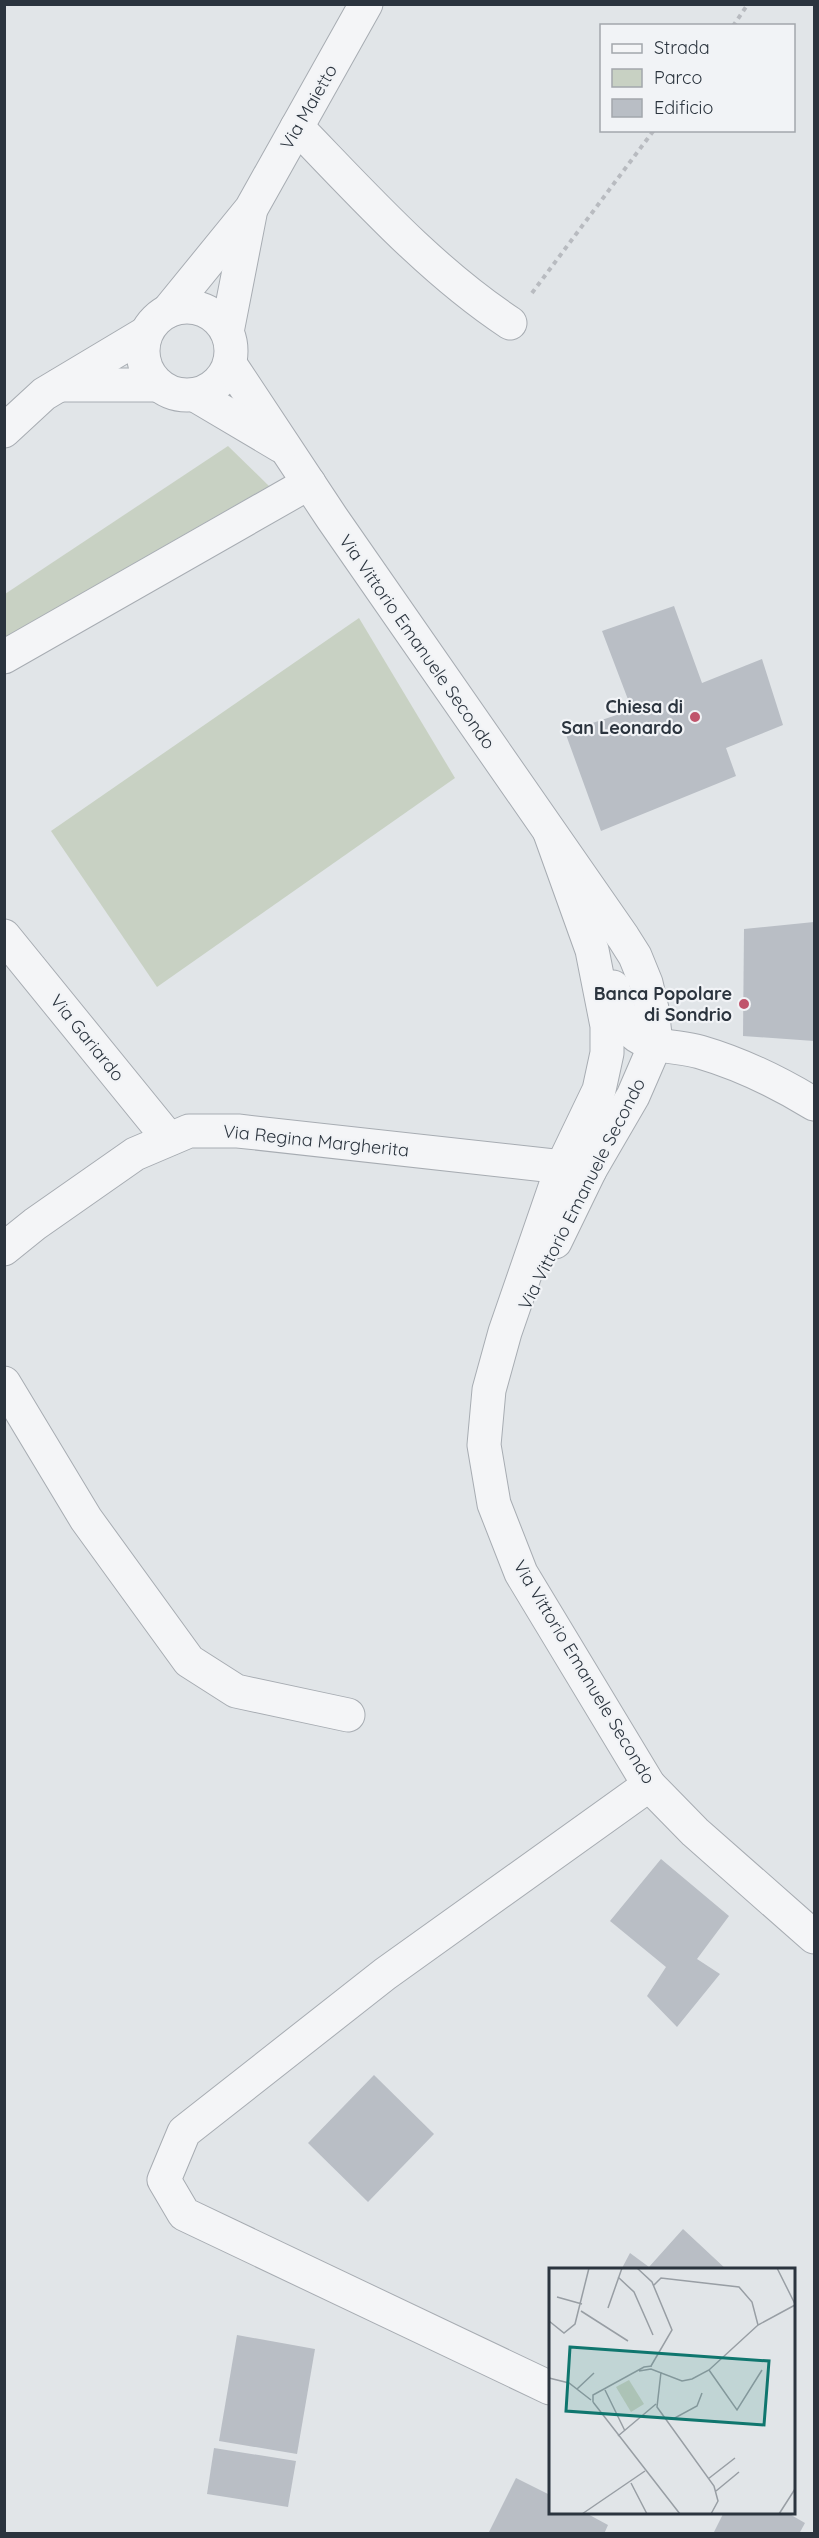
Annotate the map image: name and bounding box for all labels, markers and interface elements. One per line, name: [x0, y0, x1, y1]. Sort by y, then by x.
legend: [600, 24, 795, 132]
text: Strada: [654, 36, 710, 59]
street label: Via Maietto: [275, 60, 342, 153]
text: Parco: [654, 66, 702, 89]
text: Edificio: [654, 96, 713, 119]
street label: Via Vittorio Emanuele Secondo: [334, 530, 501, 754]
place label: Chiesa di San Leonardo: [561, 695, 683, 739]
marker: Chiesa di San Leonardo: [688, 710, 702, 724]
place label: Banca Popolare di Sondrio: [594, 982, 732, 1026]
street label: Via Gariardo: [45, 990, 129, 1086]
marker: Banca Popolare di Sondrio: [737, 997, 751, 1011]
street label: Via Vittorio Emanuele Secondo: [513, 1074, 650, 1314]
street label: Via Regina Margherita: [222, 1119, 410, 1162]
street label: Via Vittorio Emanuele Secondo: [508, 1556, 660, 1788]
inset map: [549, 2268, 795, 2514]

